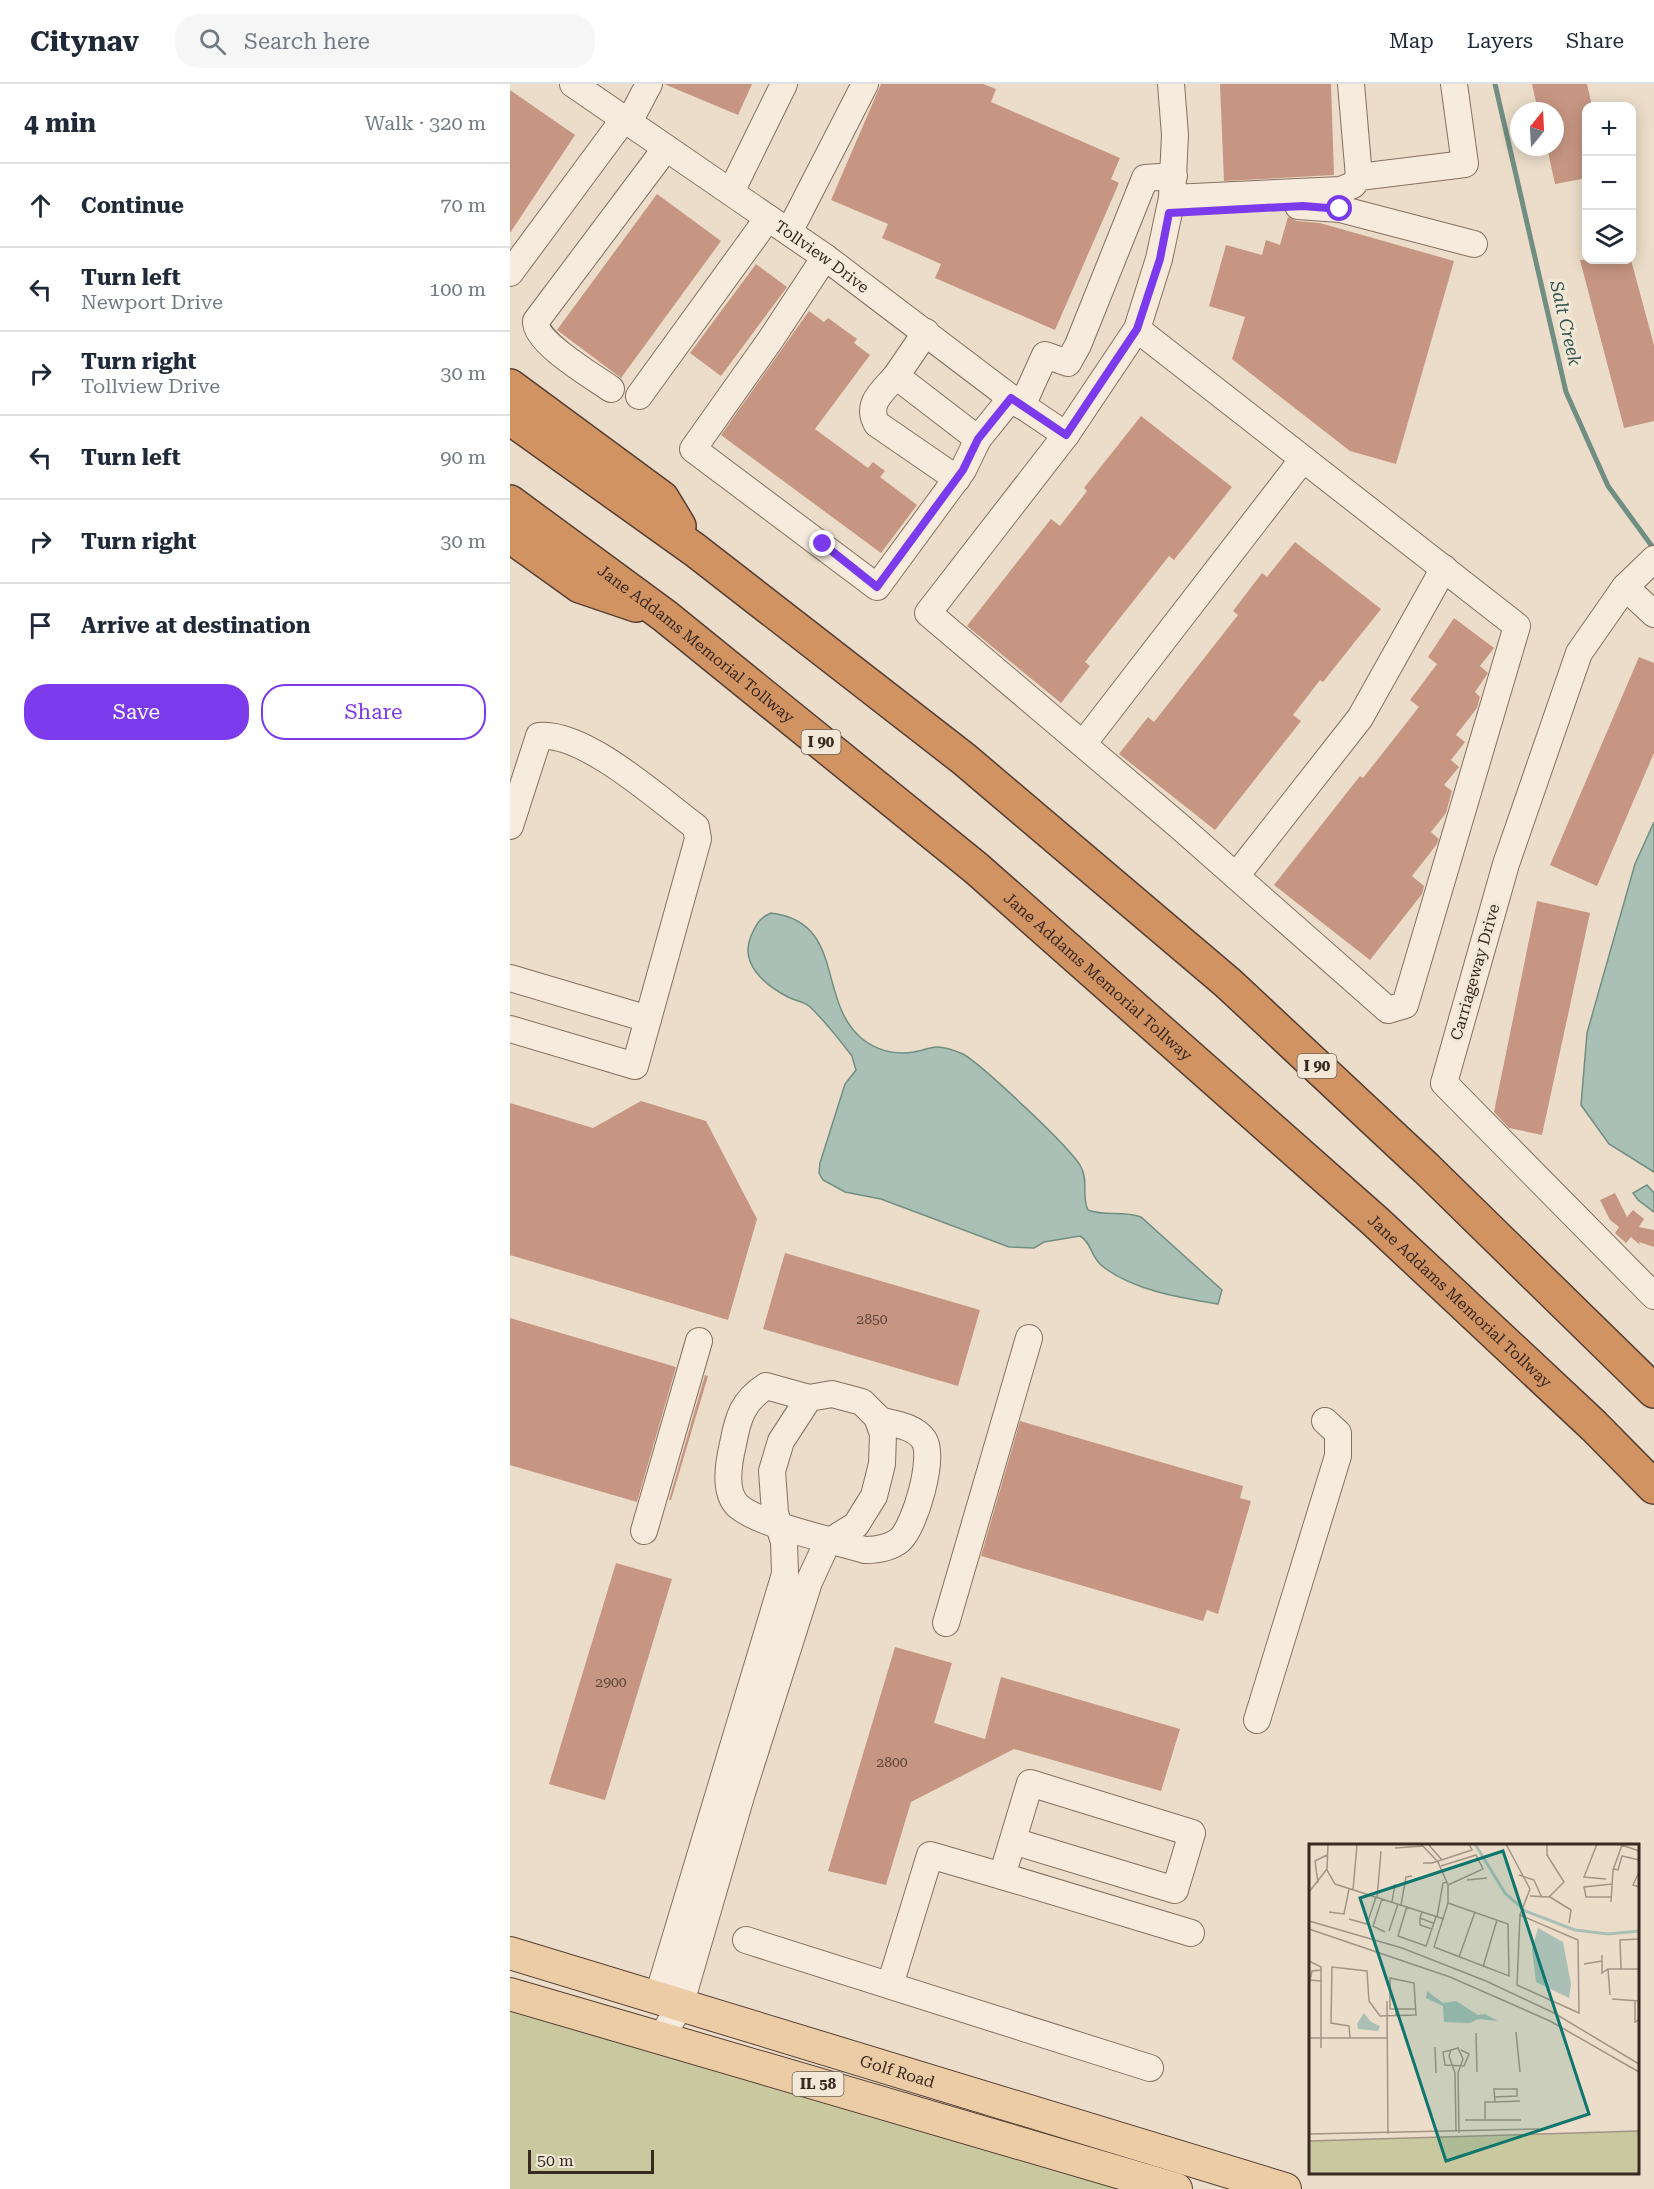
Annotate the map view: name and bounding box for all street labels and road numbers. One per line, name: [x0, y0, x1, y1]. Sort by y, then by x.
street label: Tollview Drive: [771, 216, 873, 297]
street label: Jane Addams Memorial Tollway: [594, 560, 799, 727]
road number: I 90: [802, 730, 840, 754]
street label: Jane Addams Memorial Tollway: [1000, 888, 1197, 1065]
street label: Carriageway Drive: [1446, 901, 1504, 1042]
road number: I 90: [1298, 1054, 1336, 1078]
street label: Jane Addams Memorial Tollway: [1364, 1210, 1556, 1392]
street label: Golf Road: [858, 2051, 937, 2091]
road number: IL 58: [792, 2072, 844, 2096]

